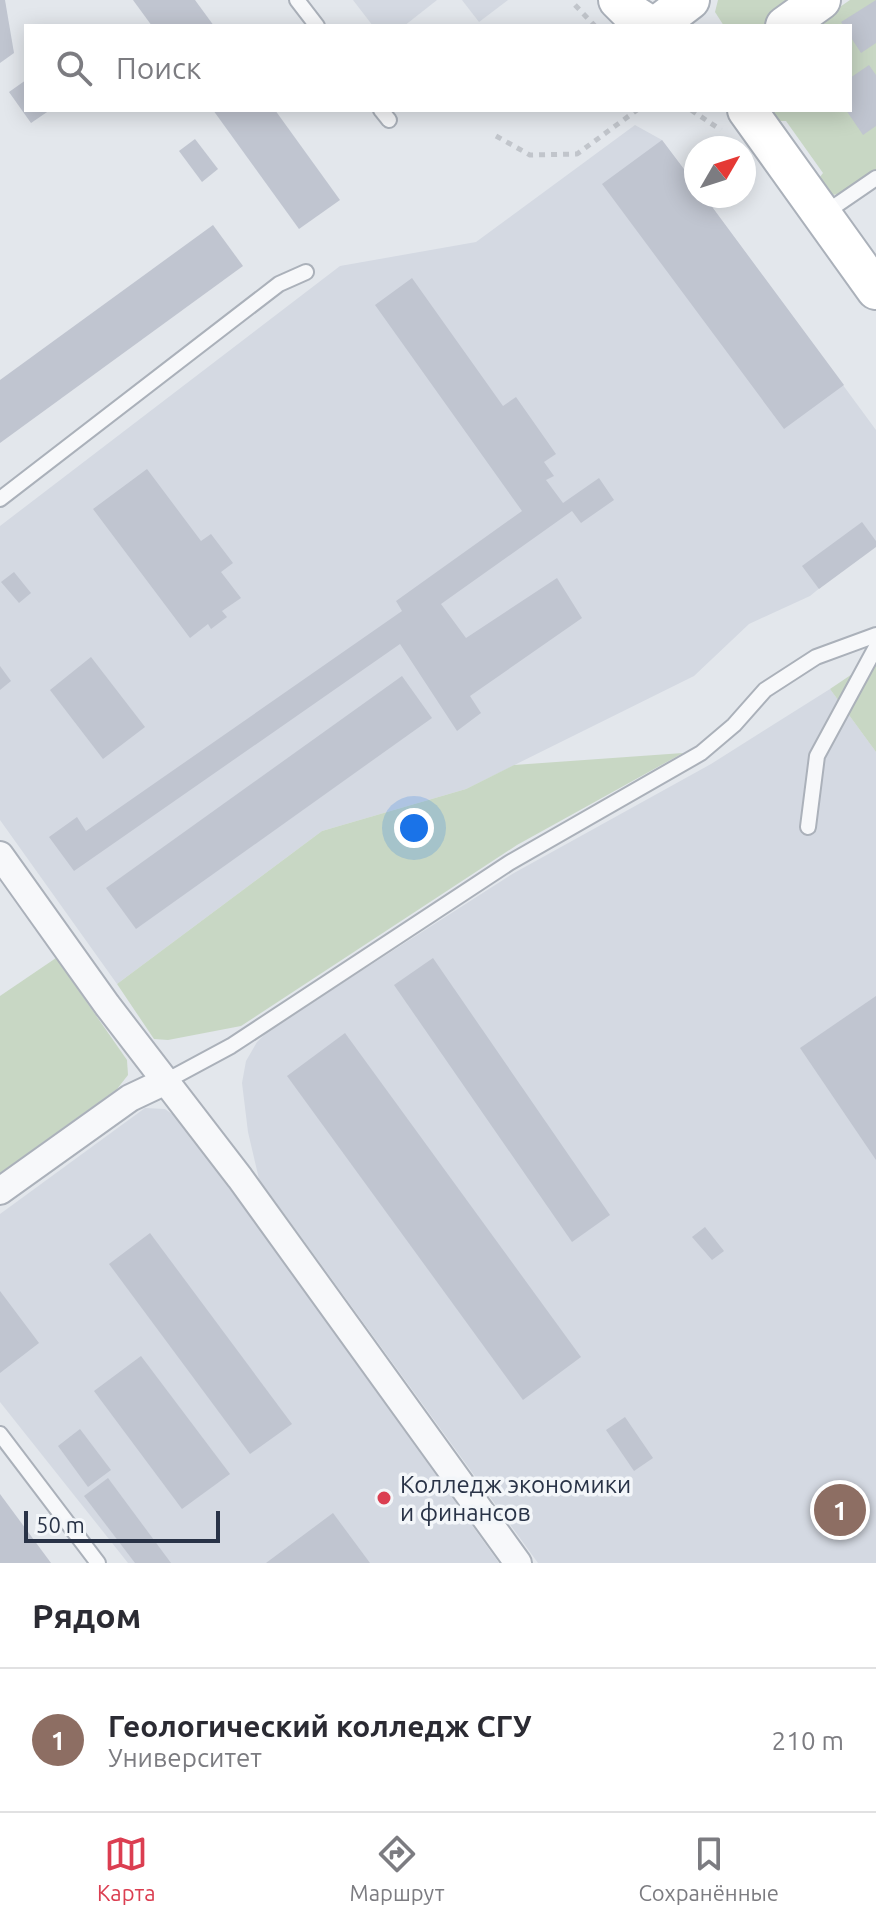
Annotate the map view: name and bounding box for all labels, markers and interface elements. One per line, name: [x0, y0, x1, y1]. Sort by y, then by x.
search box: [24, 24, 852, 112]
icon: search: [52, 46, 96, 90]
text: Поиск: [116, 51, 201, 85]
north arrow: [684, 136, 756, 208]
your location: [394, 808, 434, 848]
place label: Колледж экономики и финансов: [400, 1471, 631, 1526]
pin: 1: [814, 1480, 866, 1540]
marker: Колледж экономики и финансов: [375, 1489, 393, 1507]
scale bar: [24, 1507, 220, 1543]
text: 50 m: [36, 1512, 85, 1537]
text: Рядом: [32, 1596, 141, 1634]
text: Геологический колледж СГУ: [108, 1709, 532, 1743]
text: 1: [51, 1726, 65, 1755]
text: 210 m: [772, 1726, 844, 1755]
text: Университет: [108, 1743, 262, 1772]
tab: Карта: [97, 1832, 156, 1905]
tab: Маршрут: [350, 1832, 444, 1905]
tab: Сохранённые: [638, 1832, 779, 1905]

